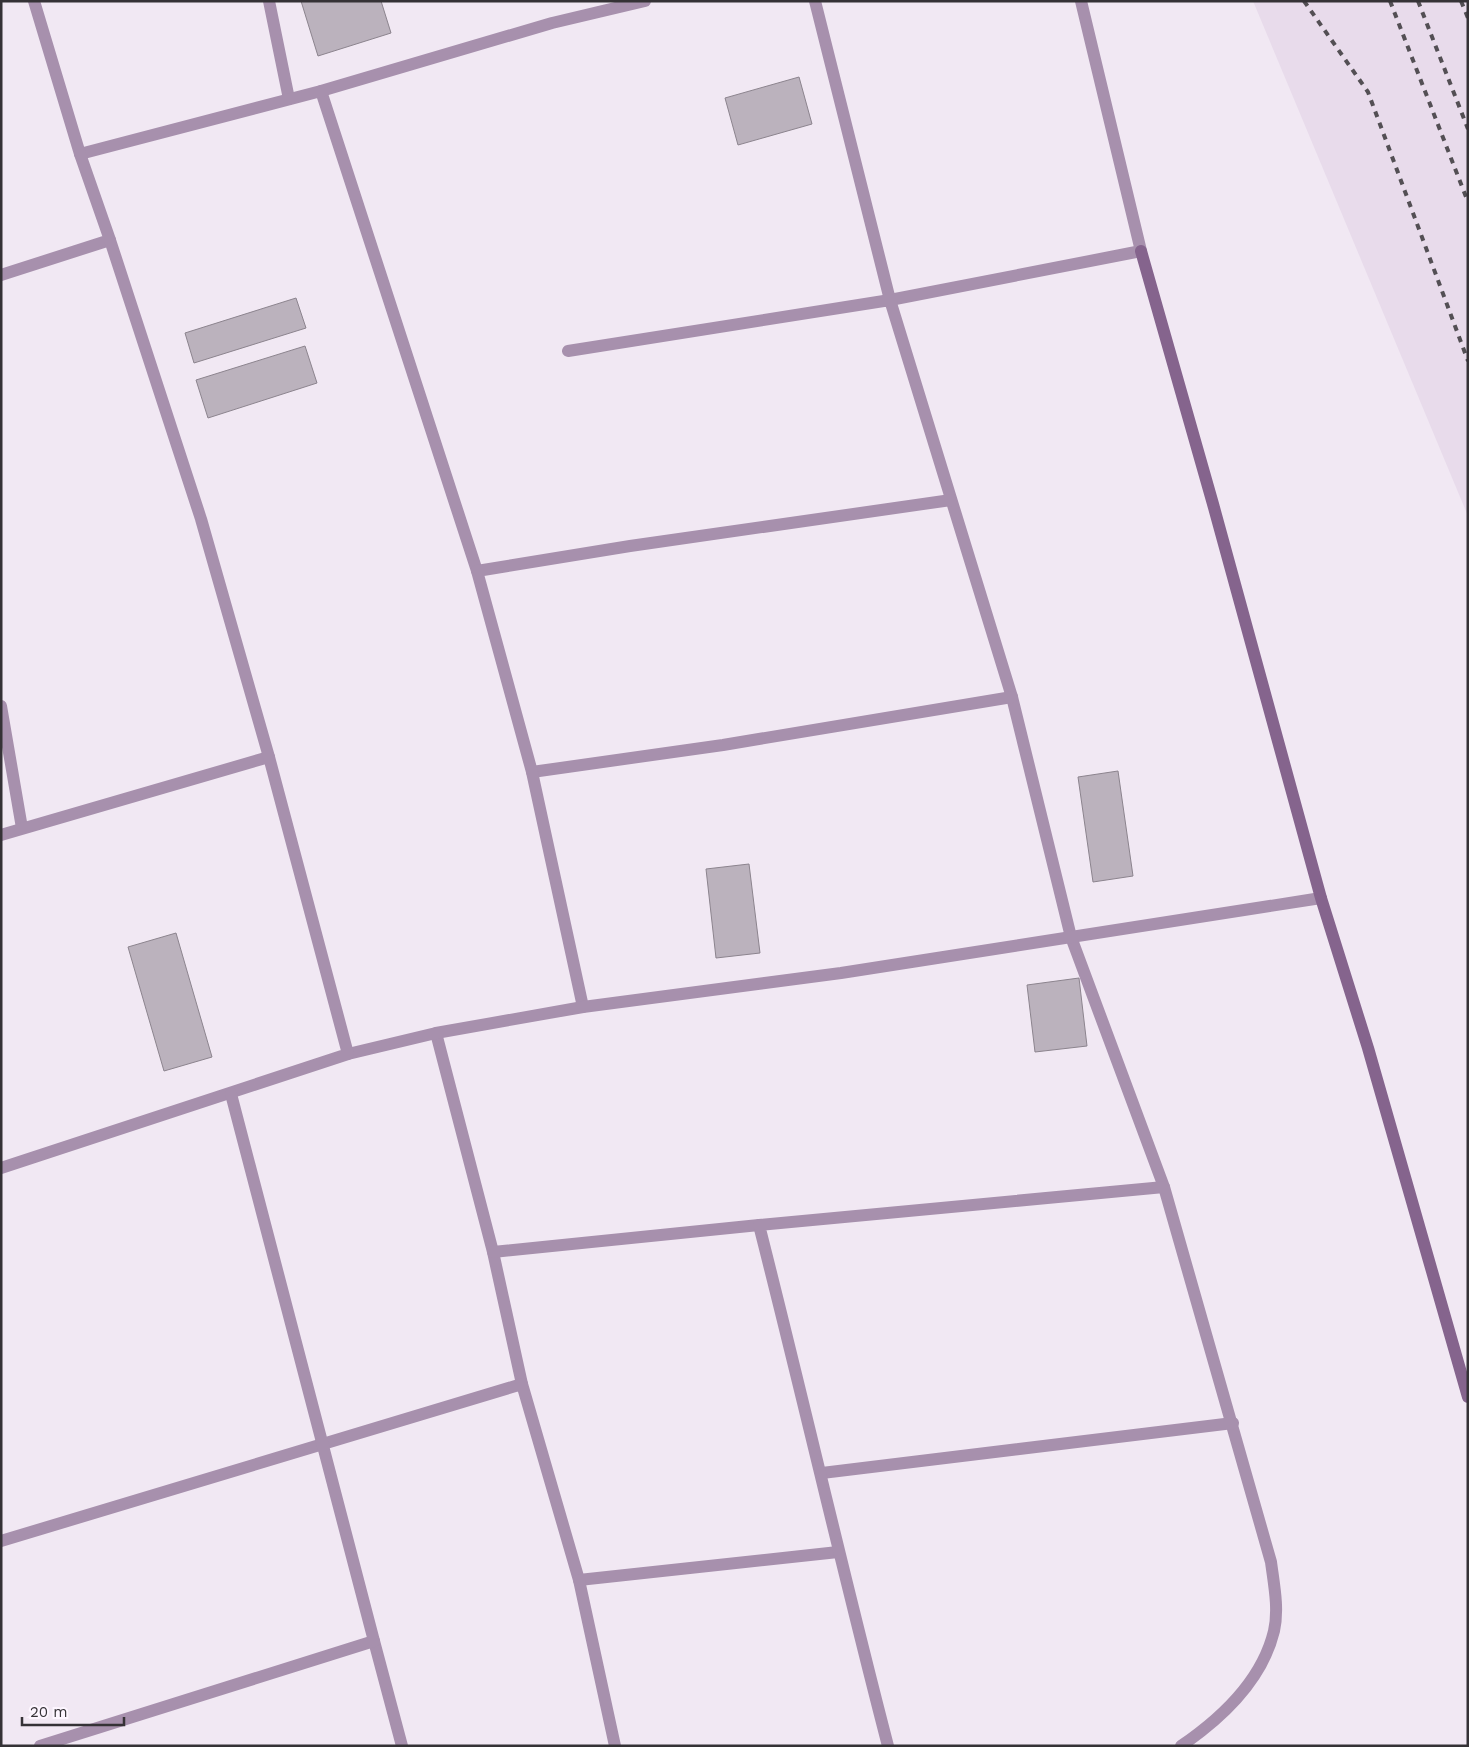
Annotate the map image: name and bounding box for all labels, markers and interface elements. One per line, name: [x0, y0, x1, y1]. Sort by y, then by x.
scale bar: [22, 1694, 125, 1726]
text: 20 m: [30, 1703, 68, 1721]

